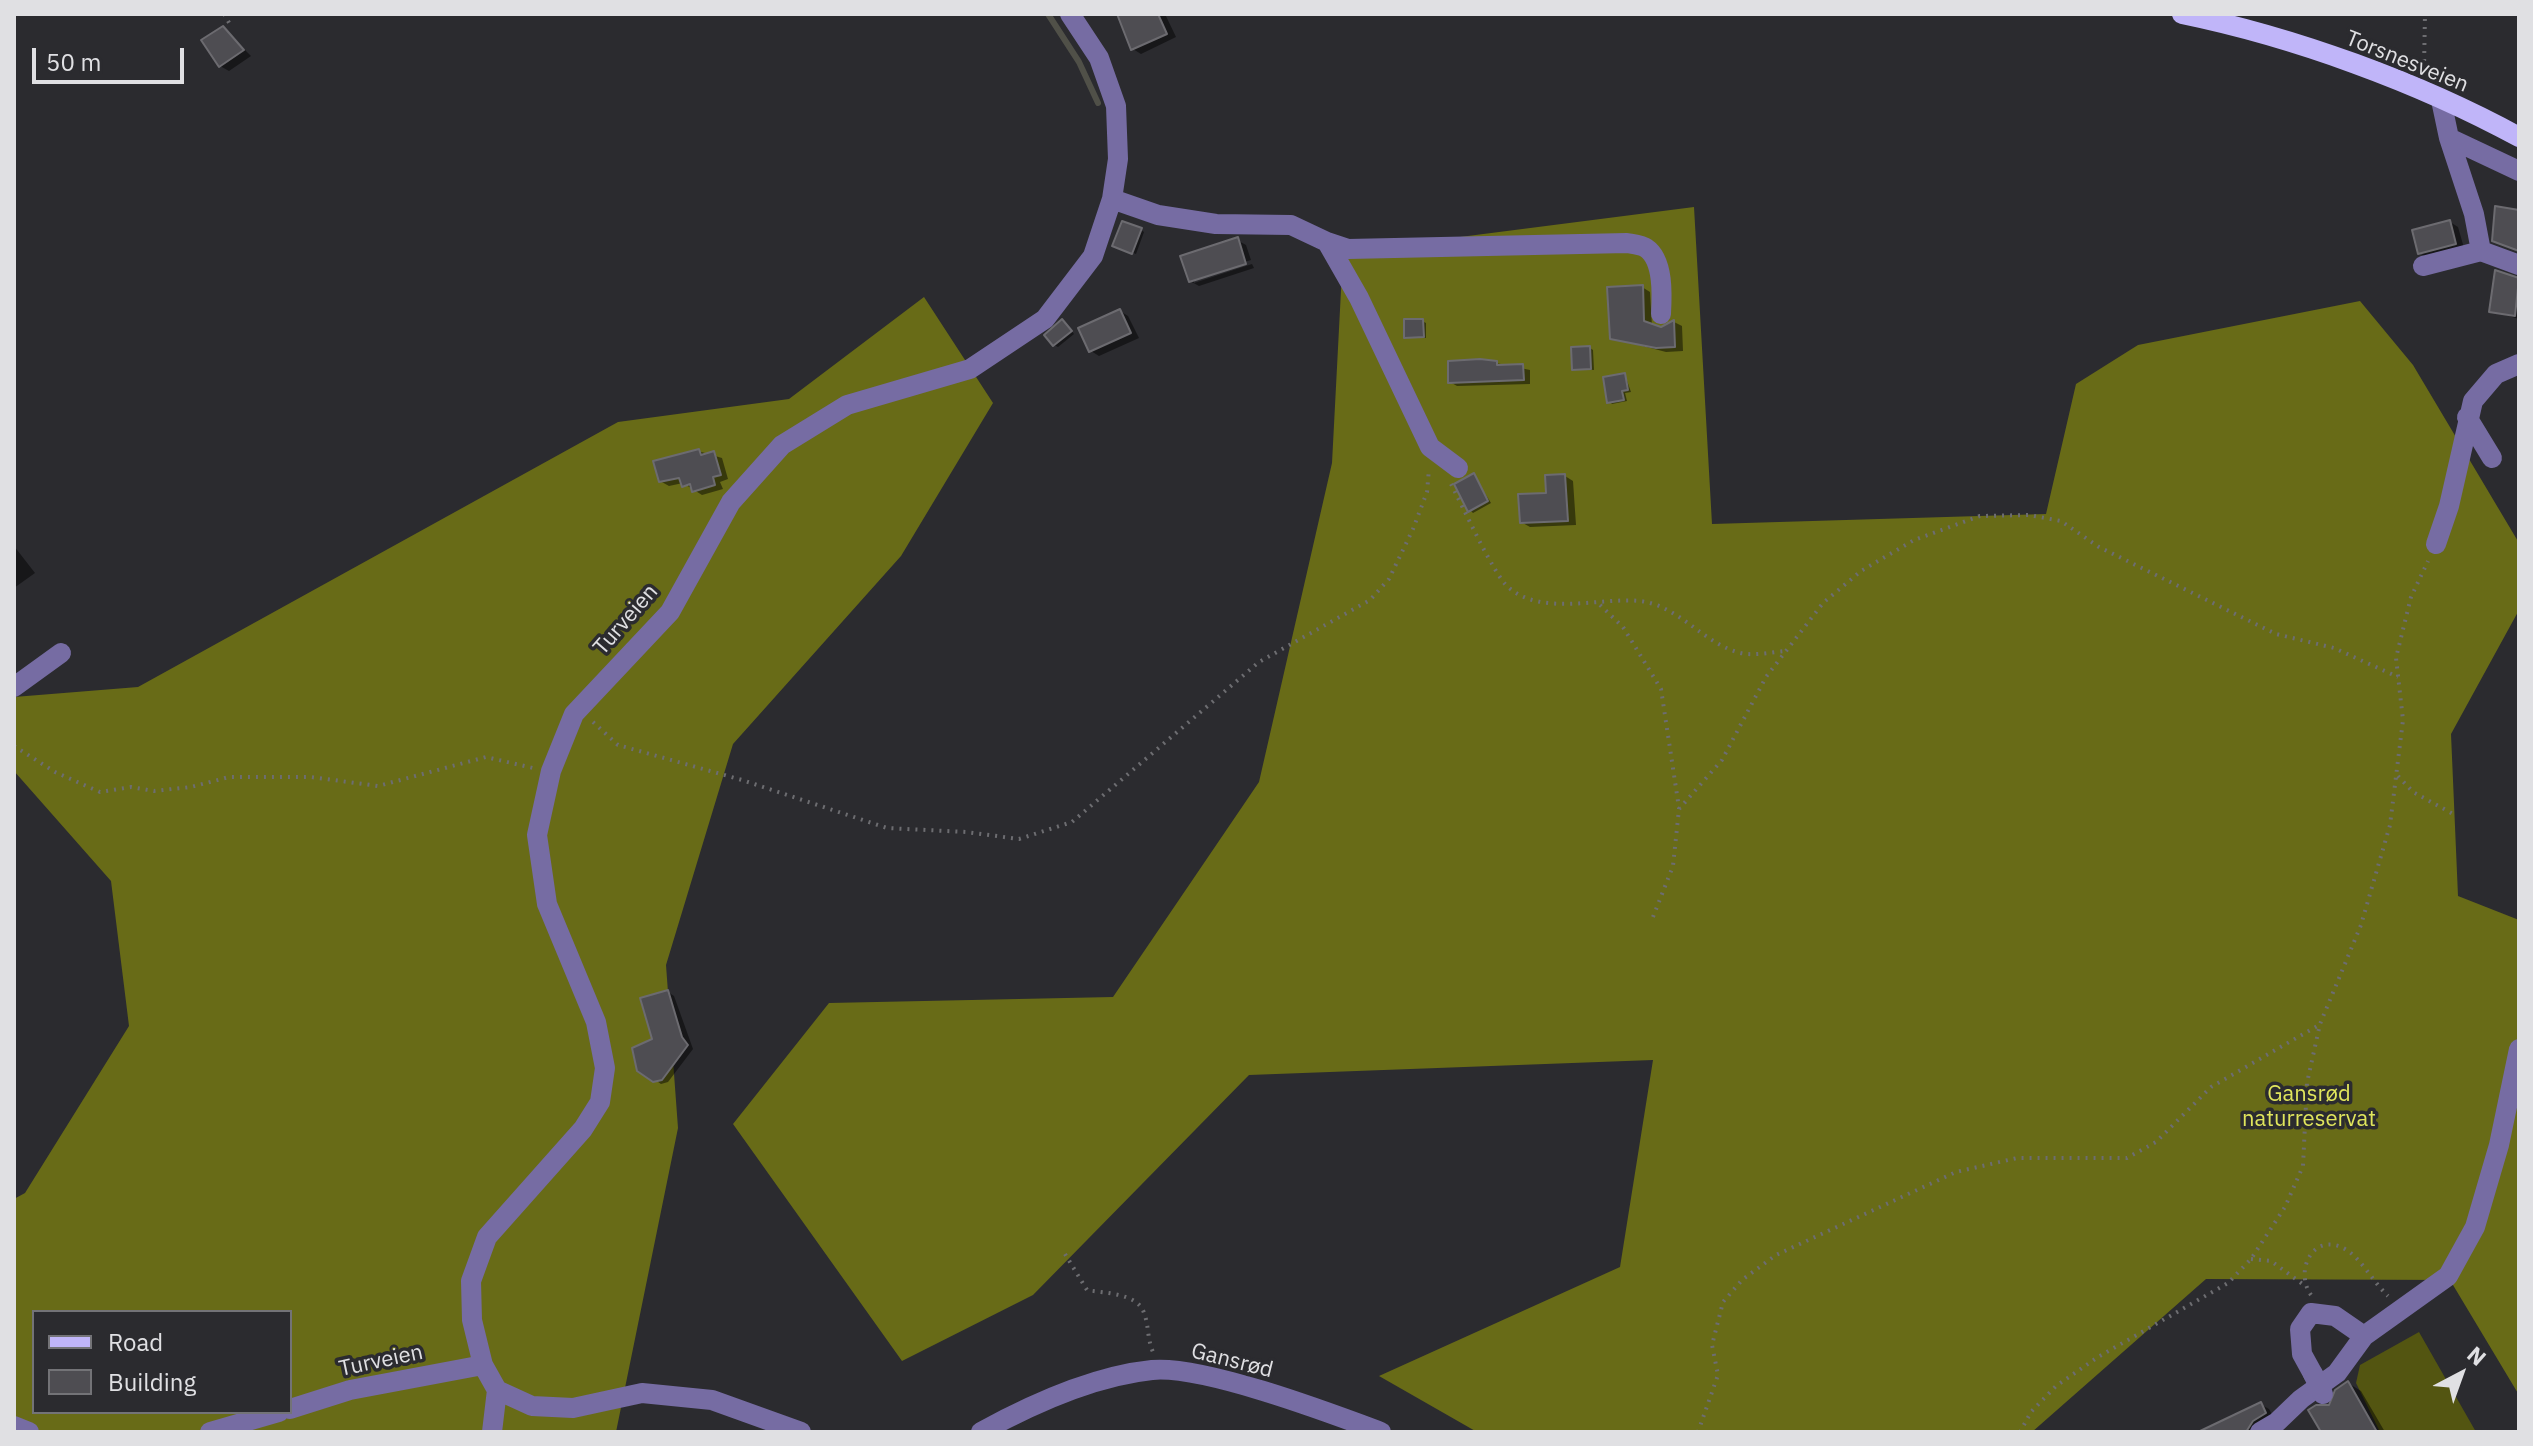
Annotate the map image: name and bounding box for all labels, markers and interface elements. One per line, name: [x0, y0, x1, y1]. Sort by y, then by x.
street label: Torsnesveien: [2342, 25, 2472, 99]
scale bar: [36, 32, 188, 82]
text: 50 m: [46, 46, 101, 78]
street label: Turveien: [588, 579, 664, 661]
park label: Gansrød naturreservat: [2242, 1082, 2376, 1134]
legend: [32, 1310, 292, 1414]
text: Road: [108, 1326, 163, 1358]
north arrow: [2421, 1334, 2501, 1414]
street label: Gansrød: [1188, 1338, 1276, 1384]
street label: Turveien: [337, 1339, 425, 1383]
text: N: [2462, 1339, 2493, 1372]
text: Building: [108, 1366, 196, 1398]

